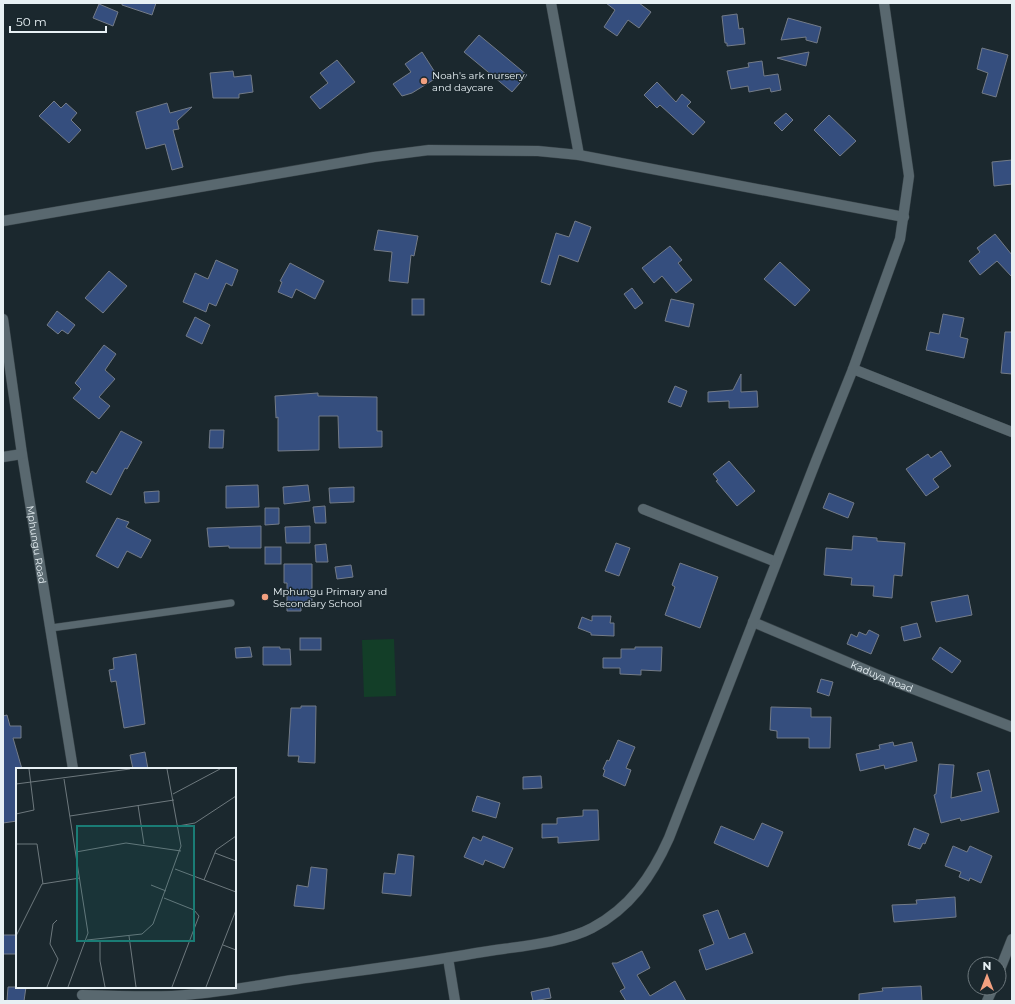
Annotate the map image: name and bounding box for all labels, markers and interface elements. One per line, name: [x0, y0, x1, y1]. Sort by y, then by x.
scale bar: [10, 8, 106, 34]
text: 50 m: [16, 14, 47, 29]
place label: Noah's ark nursery and daycare: [432, 69, 525, 94]
marker: Noah's ark nursery and daycare: [419, 76, 429, 86]
street label: Mphungu Road: [24, 504, 49, 585]
place label: Mphungu Primary and Secondary School: [273, 585, 387, 610]
marker: Mphungu Primary and Secondary School: [260, 592, 270, 602]
street label: Kaduya Road: [849, 658, 915, 695]
inset map: [16, 768, 236, 988]
north arrow: [967, 956, 1007, 996]
text: N: [983, 959, 991, 973]

